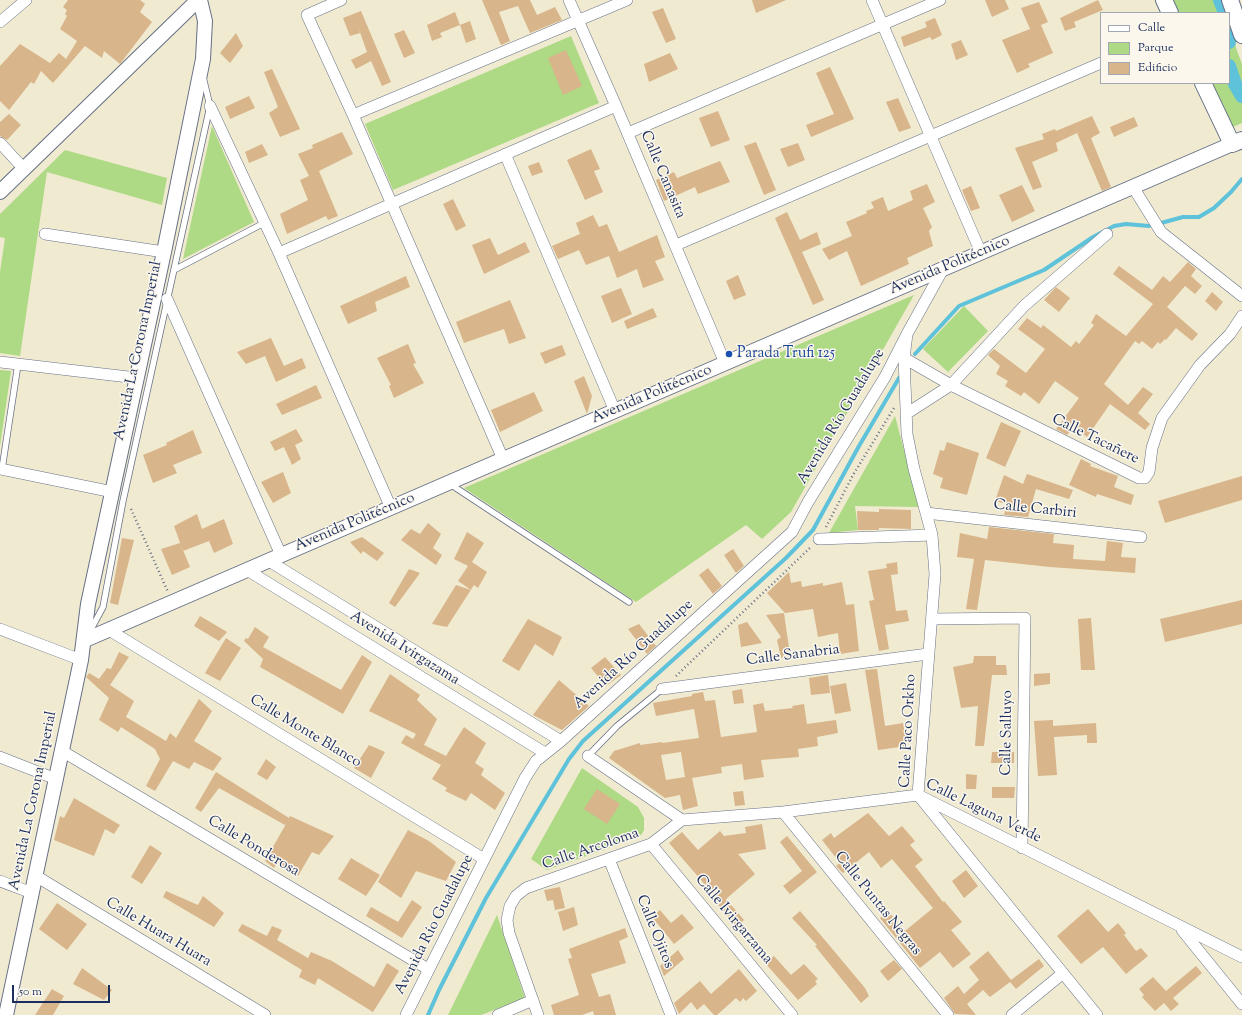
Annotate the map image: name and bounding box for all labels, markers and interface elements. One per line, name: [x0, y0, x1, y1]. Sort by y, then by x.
legend: [1100, 12, 1230, 84]
text: Calle: [1138, 19, 1165, 37]
text: Parque: [1138, 39, 1174, 57]
text: Edificio: [1138, 59, 1177, 77]
street label: Calle Canasita: [635, 128, 689, 222]
street label: Avenida Politécnico: [887, 233, 1013, 299]
street label: Avenida La Corona Imperial: [111, 260, 167, 442]
place label: Parada Trufi 125: [737, 345, 835, 363]
street label: Avenida Río Guadalupe: [794, 346, 890, 488]
marker: Parada Trufi 125: [724, 349, 734, 359]
street label: Avenida Politécnico: [589, 362, 715, 428]
street label: Calle Tacañere: [1048, 411, 1142, 469]
street label: Avenida Politécnico: [292, 490, 418, 556]
street label: Calle Carbiri: [993, 497, 1077, 523]
street label: Avenida Río Guadalupe: [570, 597, 698, 713]
street label: Avenida Ivirgazama: [346, 608, 462, 690]
street label: Calle Sanabria: [745, 641, 841, 671]
street label: Calle Paco Orkho: [897, 674, 921, 788]
street label: Calle Salluyo: [998, 690, 1018, 776]
street label: Calle Monte Blanco: [246, 692, 364, 772]
street label: Avenida La Corona Imperial: [6, 710, 62, 892]
street label: Calle Laguna Verde: [922, 776, 1044, 848]
street label: Calle Ponderosa: [204, 813, 302, 881]
street label: Calle Arcoloma: [540, 825, 642, 875]
street label: Calle Puntas Negras: [830, 848, 924, 960]
street label: Avenida Río Guadalupe: [392, 852, 478, 998]
street label: Calle Ivirgarzama: [690, 872, 776, 968]
street label: Calle Ojitos: [631, 893, 677, 971]
street label: Calle Huara Huara: [102, 894, 214, 972]
scale bar: [14, 977, 112, 1003]
text: 50 m: [19, 983, 42, 1001]

